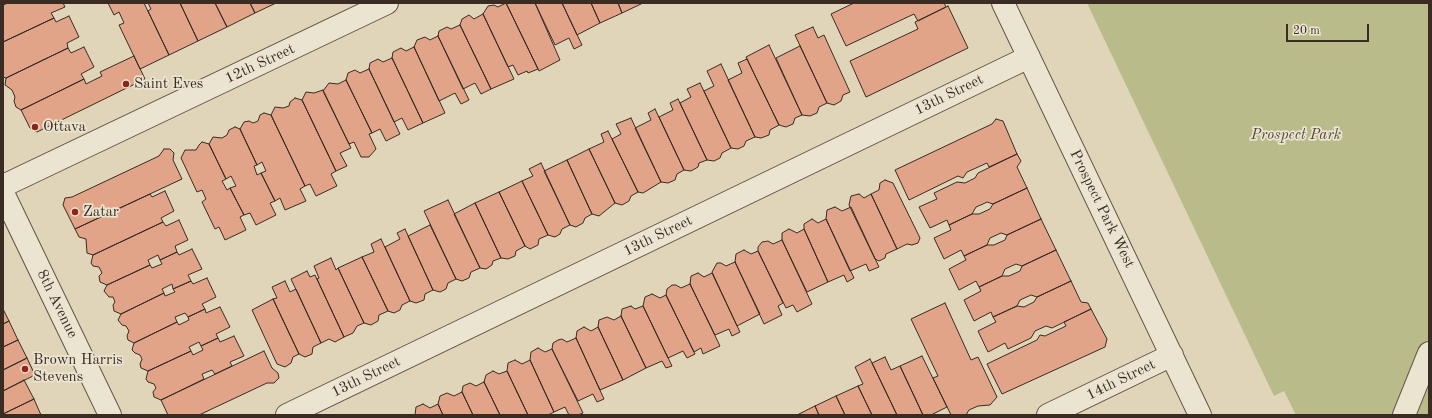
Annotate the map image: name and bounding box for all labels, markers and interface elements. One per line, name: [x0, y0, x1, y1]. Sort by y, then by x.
scale bar: [1288, 16, 1371, 42]
text: 20 m: [1293, 25, 1320, 37]
street label: 12th Street: [222, 40, 298, 88]
street label: 13th Street: [911, 71, 987, 119]
place label: Saint Eves: [134, 75, 203, 93]
marker: Saint Eves: [121, 79, 131, 89]
place label: Ottava: [43, 118, 86, 136]
marker: Ottava: [30, 122, 40, 132]
park label: Prospect Park: [1251, 126, 1341, 144]
street label: Prospect Park West: [1066, 147, 1138, 271]
place label: Zatar: [83, 203, 119, 221]
marker: Zatar: [70, 207, 80, 217]
street label: 13th Street: [620, 212, 696, 260]
street label: 8th Avenue: [33, 267, 81, 341]
place label: Brown Harris Stevens: [33, 351, 123, 386]
street label: 13th Street: [328, 353, 404, 401]
street label: 14th Street: [1083, 356, 1159, 404]
marker: Brown Harris Stevens: [20, 364, 30, 374]

